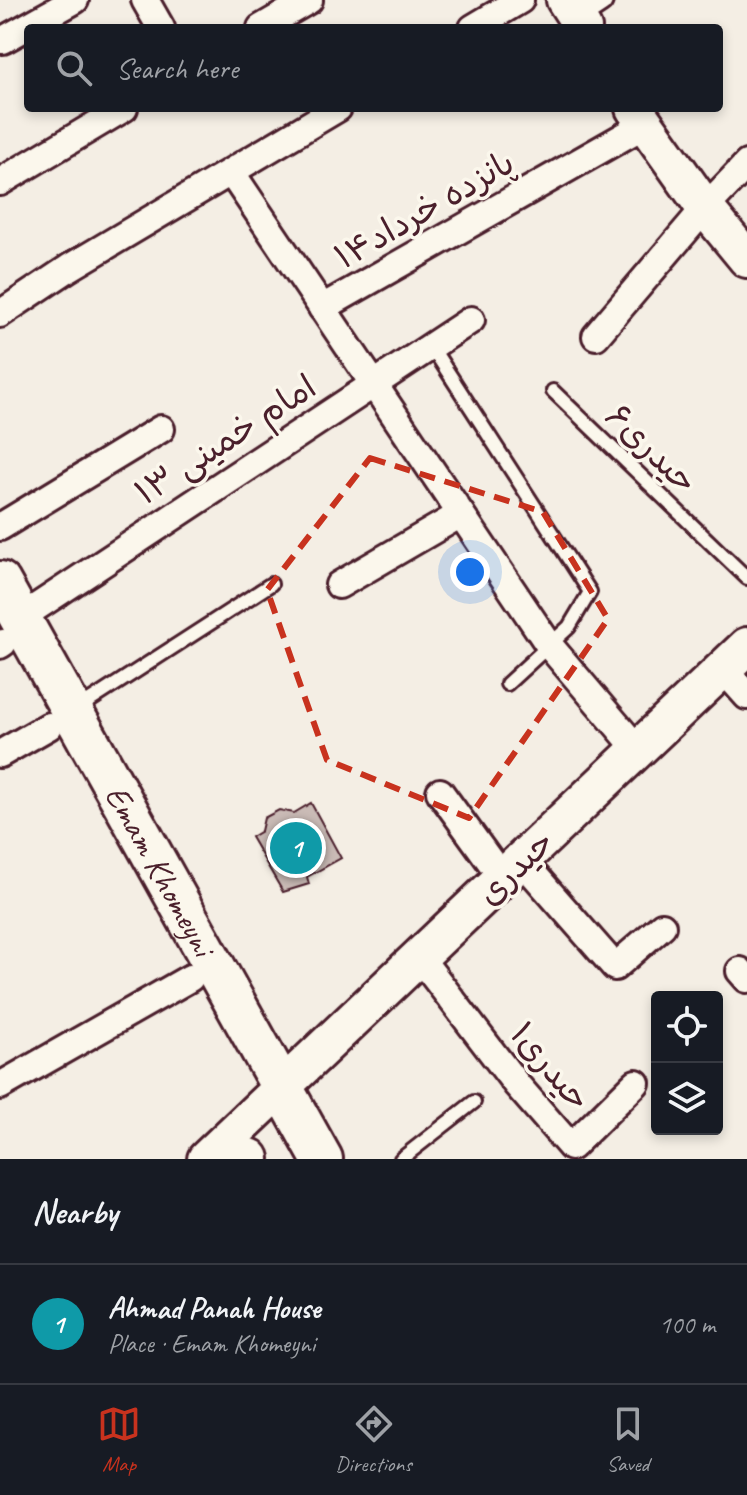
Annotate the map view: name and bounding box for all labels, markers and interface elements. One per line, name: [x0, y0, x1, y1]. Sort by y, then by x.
search box: [24, 24, 723, 112]
icon: search: [52, 46, 96, 90]
text: Search here: [116, 49, 238, 87]
street label: پانزده خرداد۱۴: [327, 141, 522, 278]
street label: امام خمینی ۱۳: [127, 365, 326, 517]
street label: حیدری۶: [597, 394, 707, 503]
your location: [450, 552, 490, 592]
street label: Emam Khomeyni: [96, 778, 227, 966]
pin: 1: [270, 818, 322, 878]
street label: حیدری: [468, 820, 563, 914]
map controls: [651, 991, 723, 1135]
button: locate: [651, 991, 723, 1063]
street label: حیدری۱: [501, 1013, 600, 1120]
button: layers: [651, 1063, 723, 1135]
text: Nearby: [32, 1190, 118, 1233]
text: Ahmad Panah House: [108, 1289, 321, 1327]
text: 1: [52, 1308, 64, 1341]
text: 100 m: [659, 1308, 715, 1341]
text: Place · Emam Khomeyni: [108, 1327, 315, 1360]
tab: Map: [97, 1402, 141, 1478]
tab: Directions: [335, 1402, 412, 1478]
tab: Saved: [606, 1402, 650, 1478]

